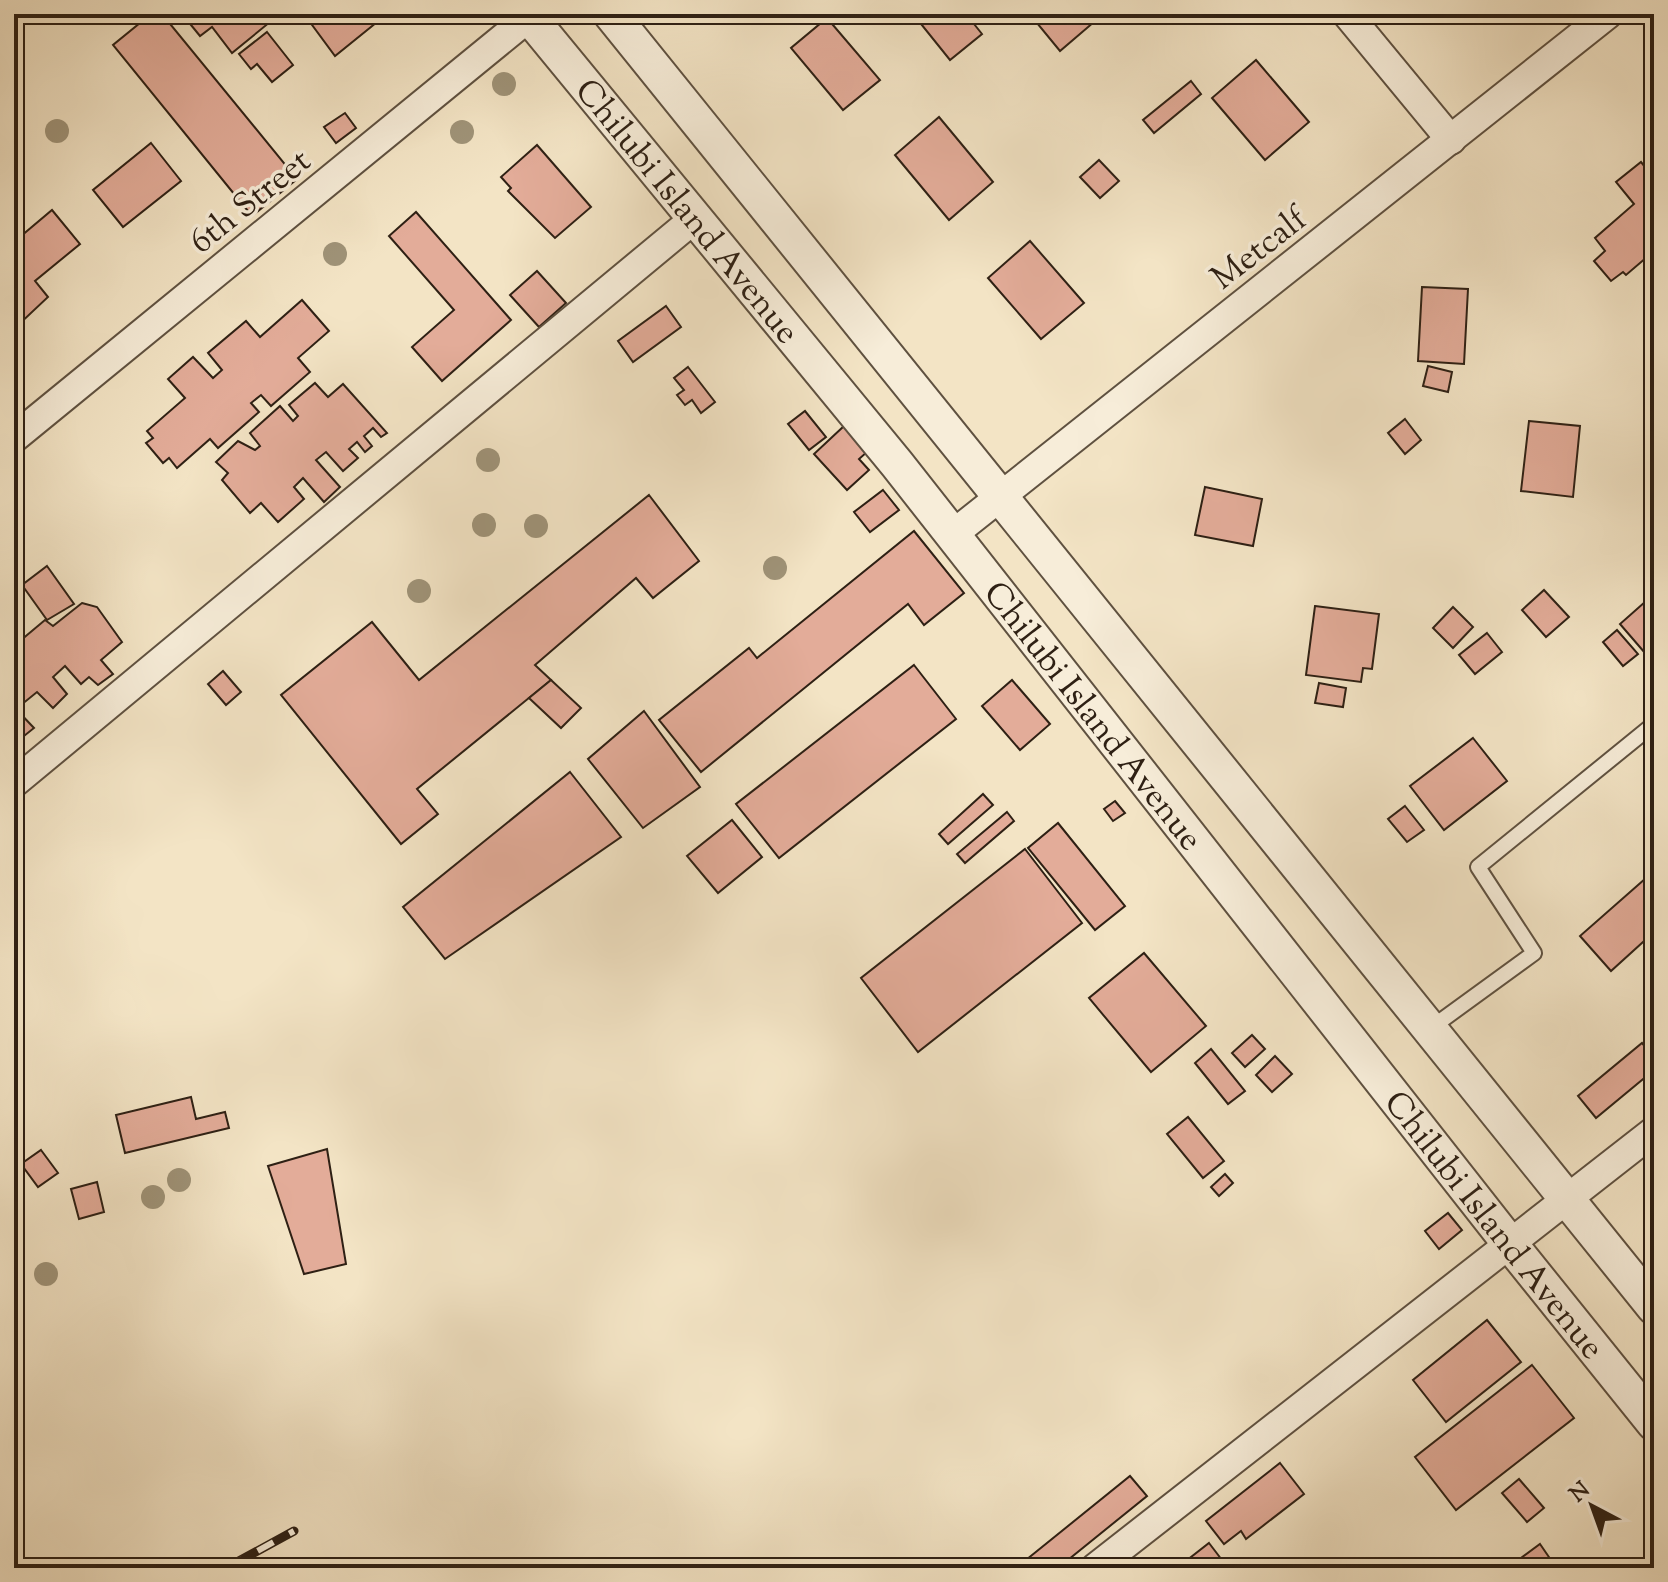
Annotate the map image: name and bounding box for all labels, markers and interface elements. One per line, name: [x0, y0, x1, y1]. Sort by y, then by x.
street label: Chilubi Island Avenue: [562, 69, 810, 356]
street label: 6th Street: [180, 138, 323, 267]
street label: Metcalf: [1202, 196, 1320, 303]
street label: Chilubi Island Avenue: [970, 572, 1213, 862]
street label: Chilubi Island Avenue: [1371, 1082, 1615, 1371]
north arrow: [1552, 1466, 1632, 1546]
text: N: [1564, 1475, 1598, 1511]

